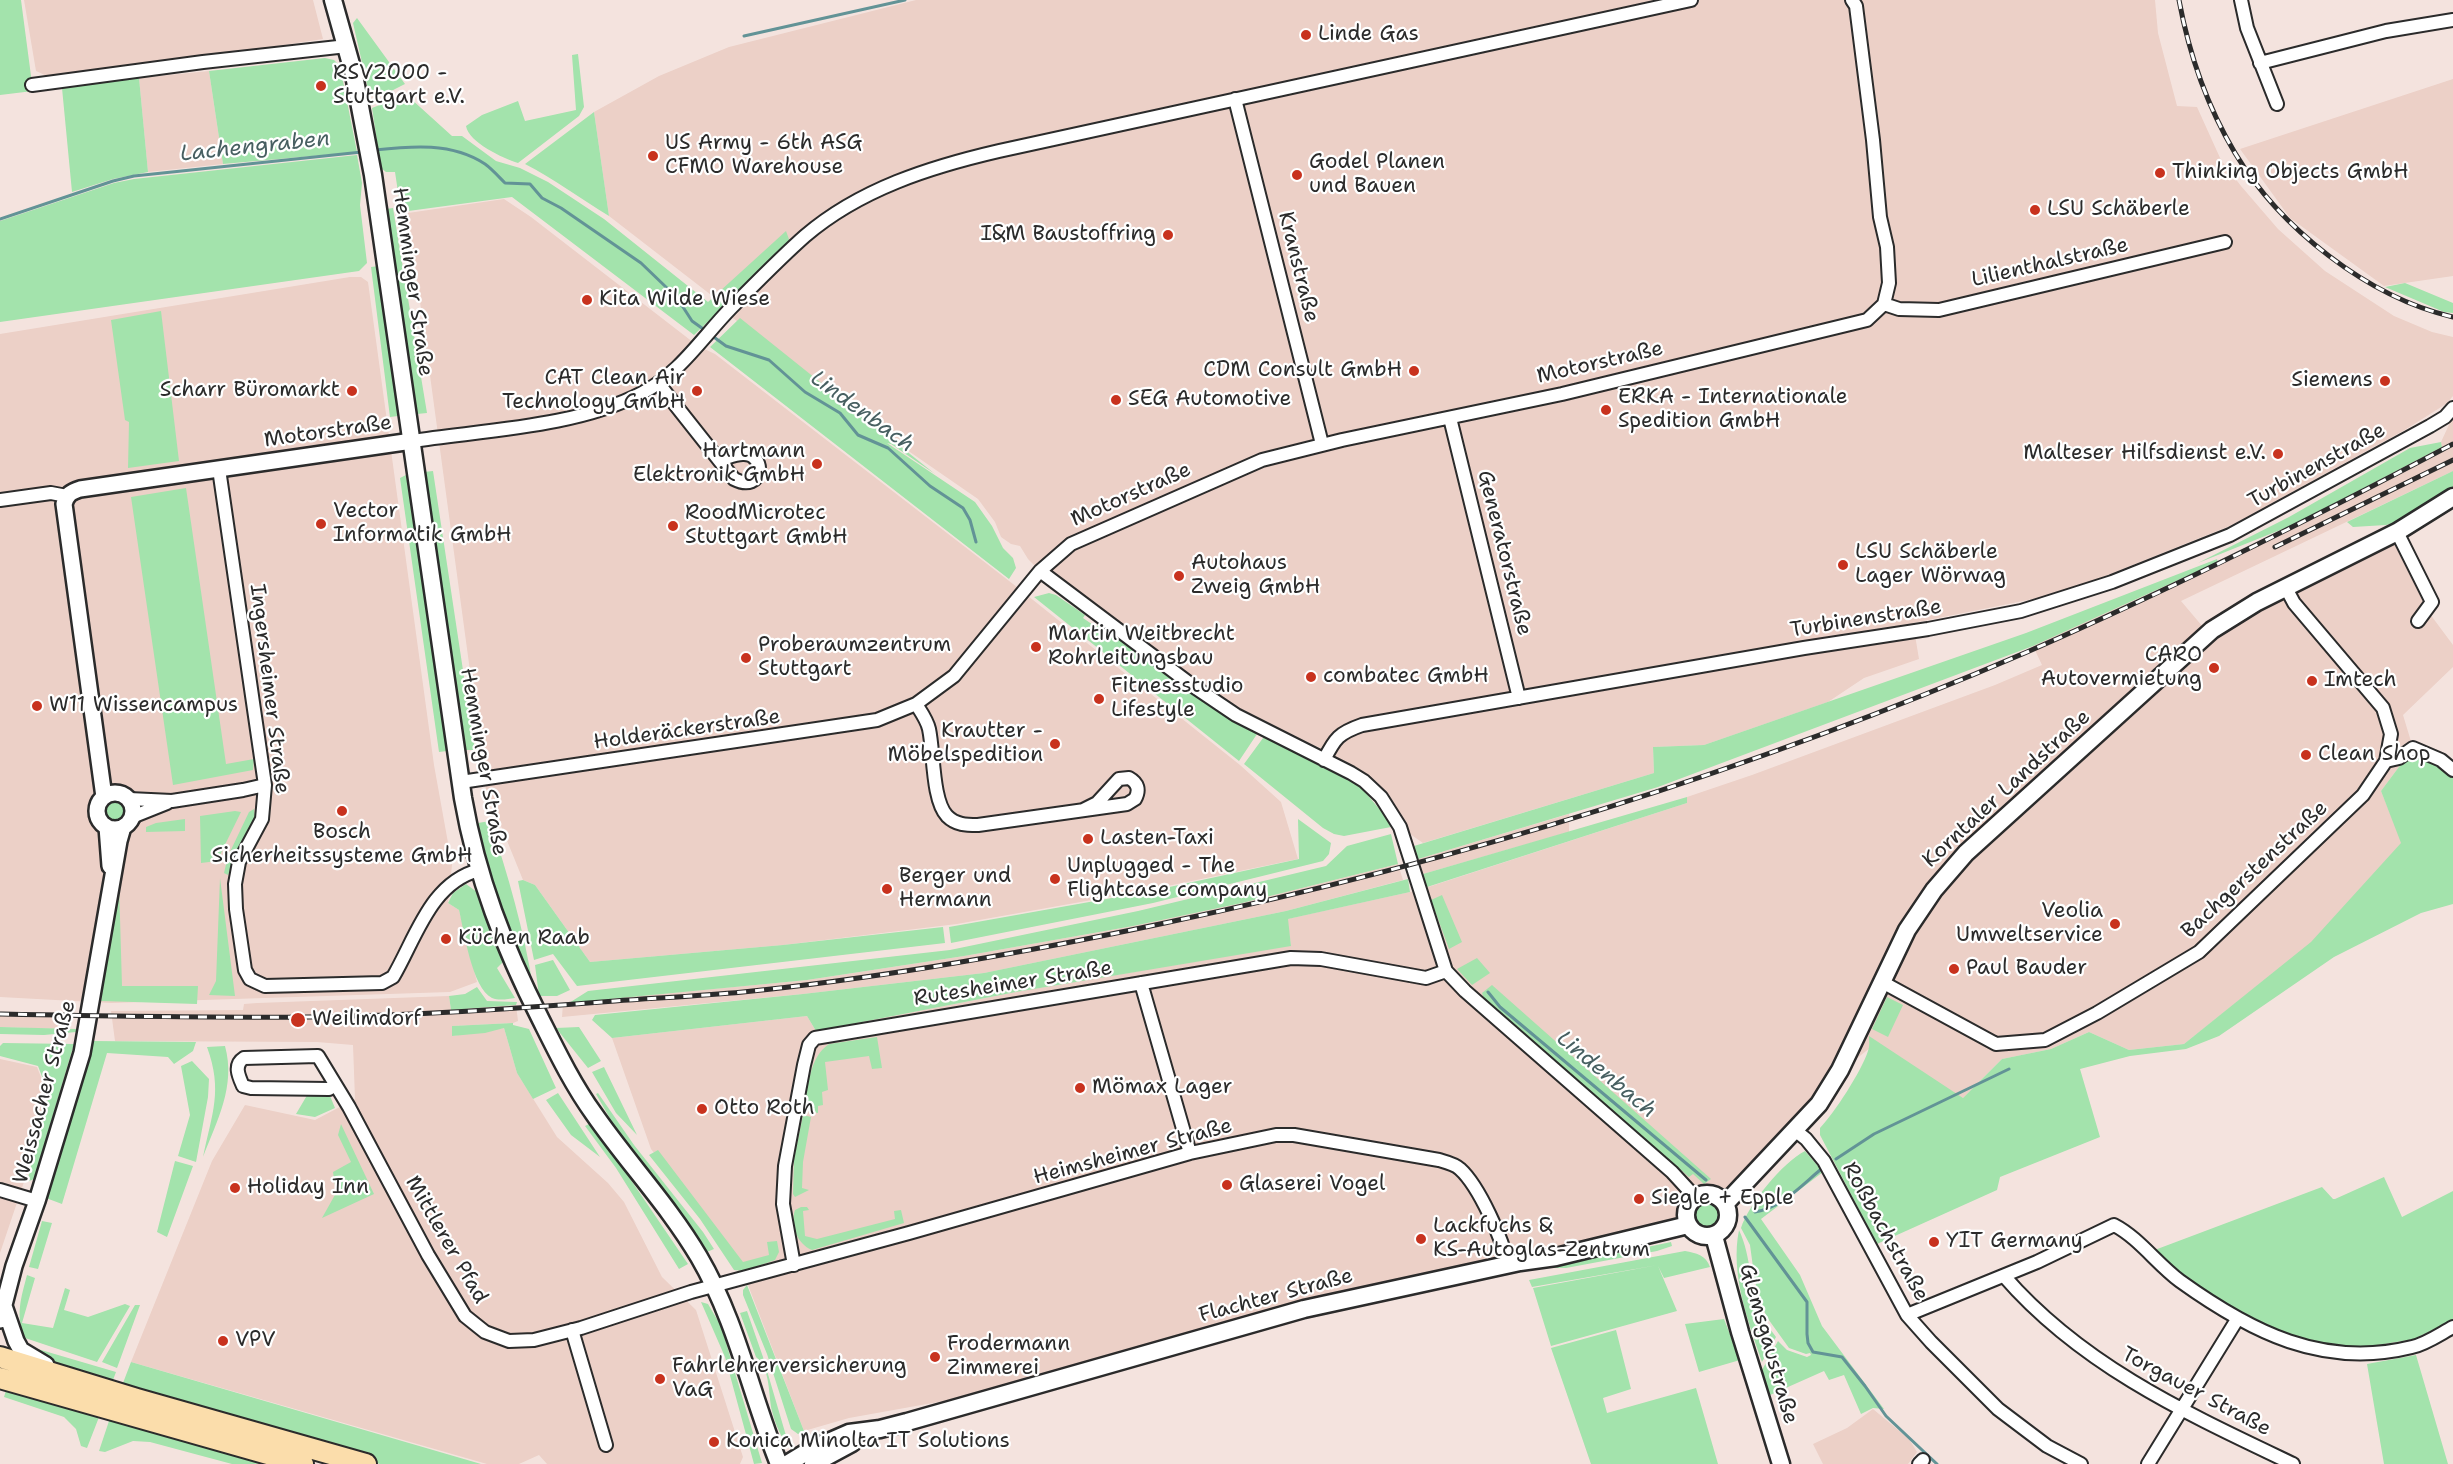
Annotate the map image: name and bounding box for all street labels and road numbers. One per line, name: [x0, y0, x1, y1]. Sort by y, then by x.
street label: Hemminger Straße: [386, 186, 438, 378]
street label: Kranstraße: [1272, 209, 1324, 325]
street label: Lilienthalstraße: [1969, 233, 2131, 293]
street label: Motorstraße: [1534, 336, 1666, 390]
street label: Motorstraße: [262, 411, 394, 453]
street label: Turbinenstraße: [2244, 418, 2390, 514]
street label: Motorstraße: [1067, 457, 1195, 533]
street label: Generatorstraße: [1471, 468, 1537, 638]
street label: Ingersheimer Straße: [244, 583, 294, 795]
street label: Turbinenstraße: [1788, 595, 1944, 643]
street label: Hemminger Straße: [454, 666, 512, 858]
street label: Holderäckerstraße: [592, 704, 782, 756]
street label: Korntaler Landstraße: [1918, 705, 2096, 873]
street label: Bachgerstenstraße: [2177, 796, 2333, 944]
street label: Rutesheimer Straße: [912, 956, 1114, 1012]
street label: Weissacher Straße: [8, 998, 82, 1186]
street label: Heimsheimer Straße: [1031, 1113, 1235, 1191]
street label: Roßbachstraße: [1836, 1158, 1934, 1306]
street label: Mittlerer Pfad: [399, 1172, 493, 1308]
street label: Glemsgaustraße: [1733, 1261, 1803, 1427]
street label: Flachter Straße: [1196, 1263, 1356, 1329]
street label: Torgauer Straße: [2117, 1342, 2275, 1442]

